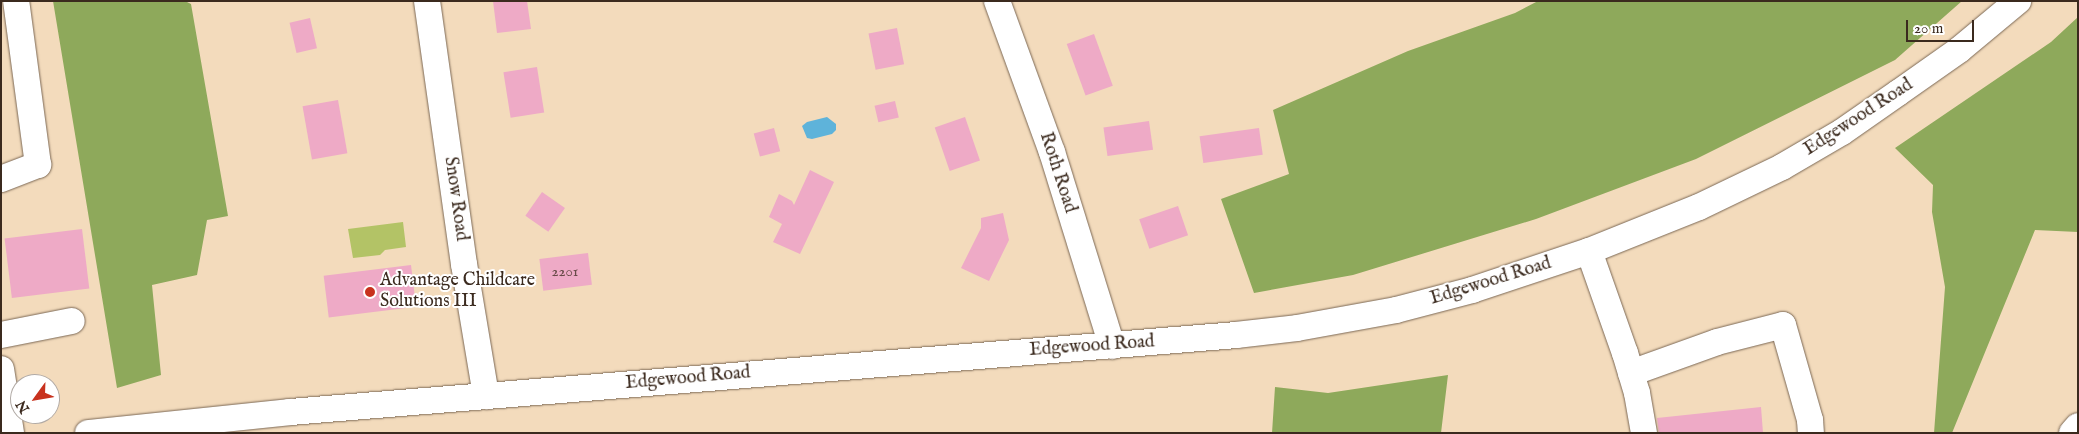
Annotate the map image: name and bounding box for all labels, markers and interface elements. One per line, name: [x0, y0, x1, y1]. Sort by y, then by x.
scale bar: [1909, 10, 1976, 42]
text: 20 m: [1914, 19, 1943, 38]
street label: Edgewood Road: [1801, 75, 1917, 161]
street label: Roth Road: [1034, 130, 1080, 216]
street label: Snow Road: [438, 156, 472, 242]
street label: Edgewood Road: [1428, 253, 1554, 311]
house number: 2201: [552, 263, 578, 281]
place label: Advantage Childcare Solutions III: [380, 271, 535, 314]
marker: Advantage Childcare Solutions III: [364, 286, 376, 298]
street label: Edgewood Road: [1029, 332, 1155, 362]
street label: Edgewood Road: [625, 363, 751, 395]
north arrow: [10, 374, 60, 424]
text: N: [12, 397, 34, 416]

